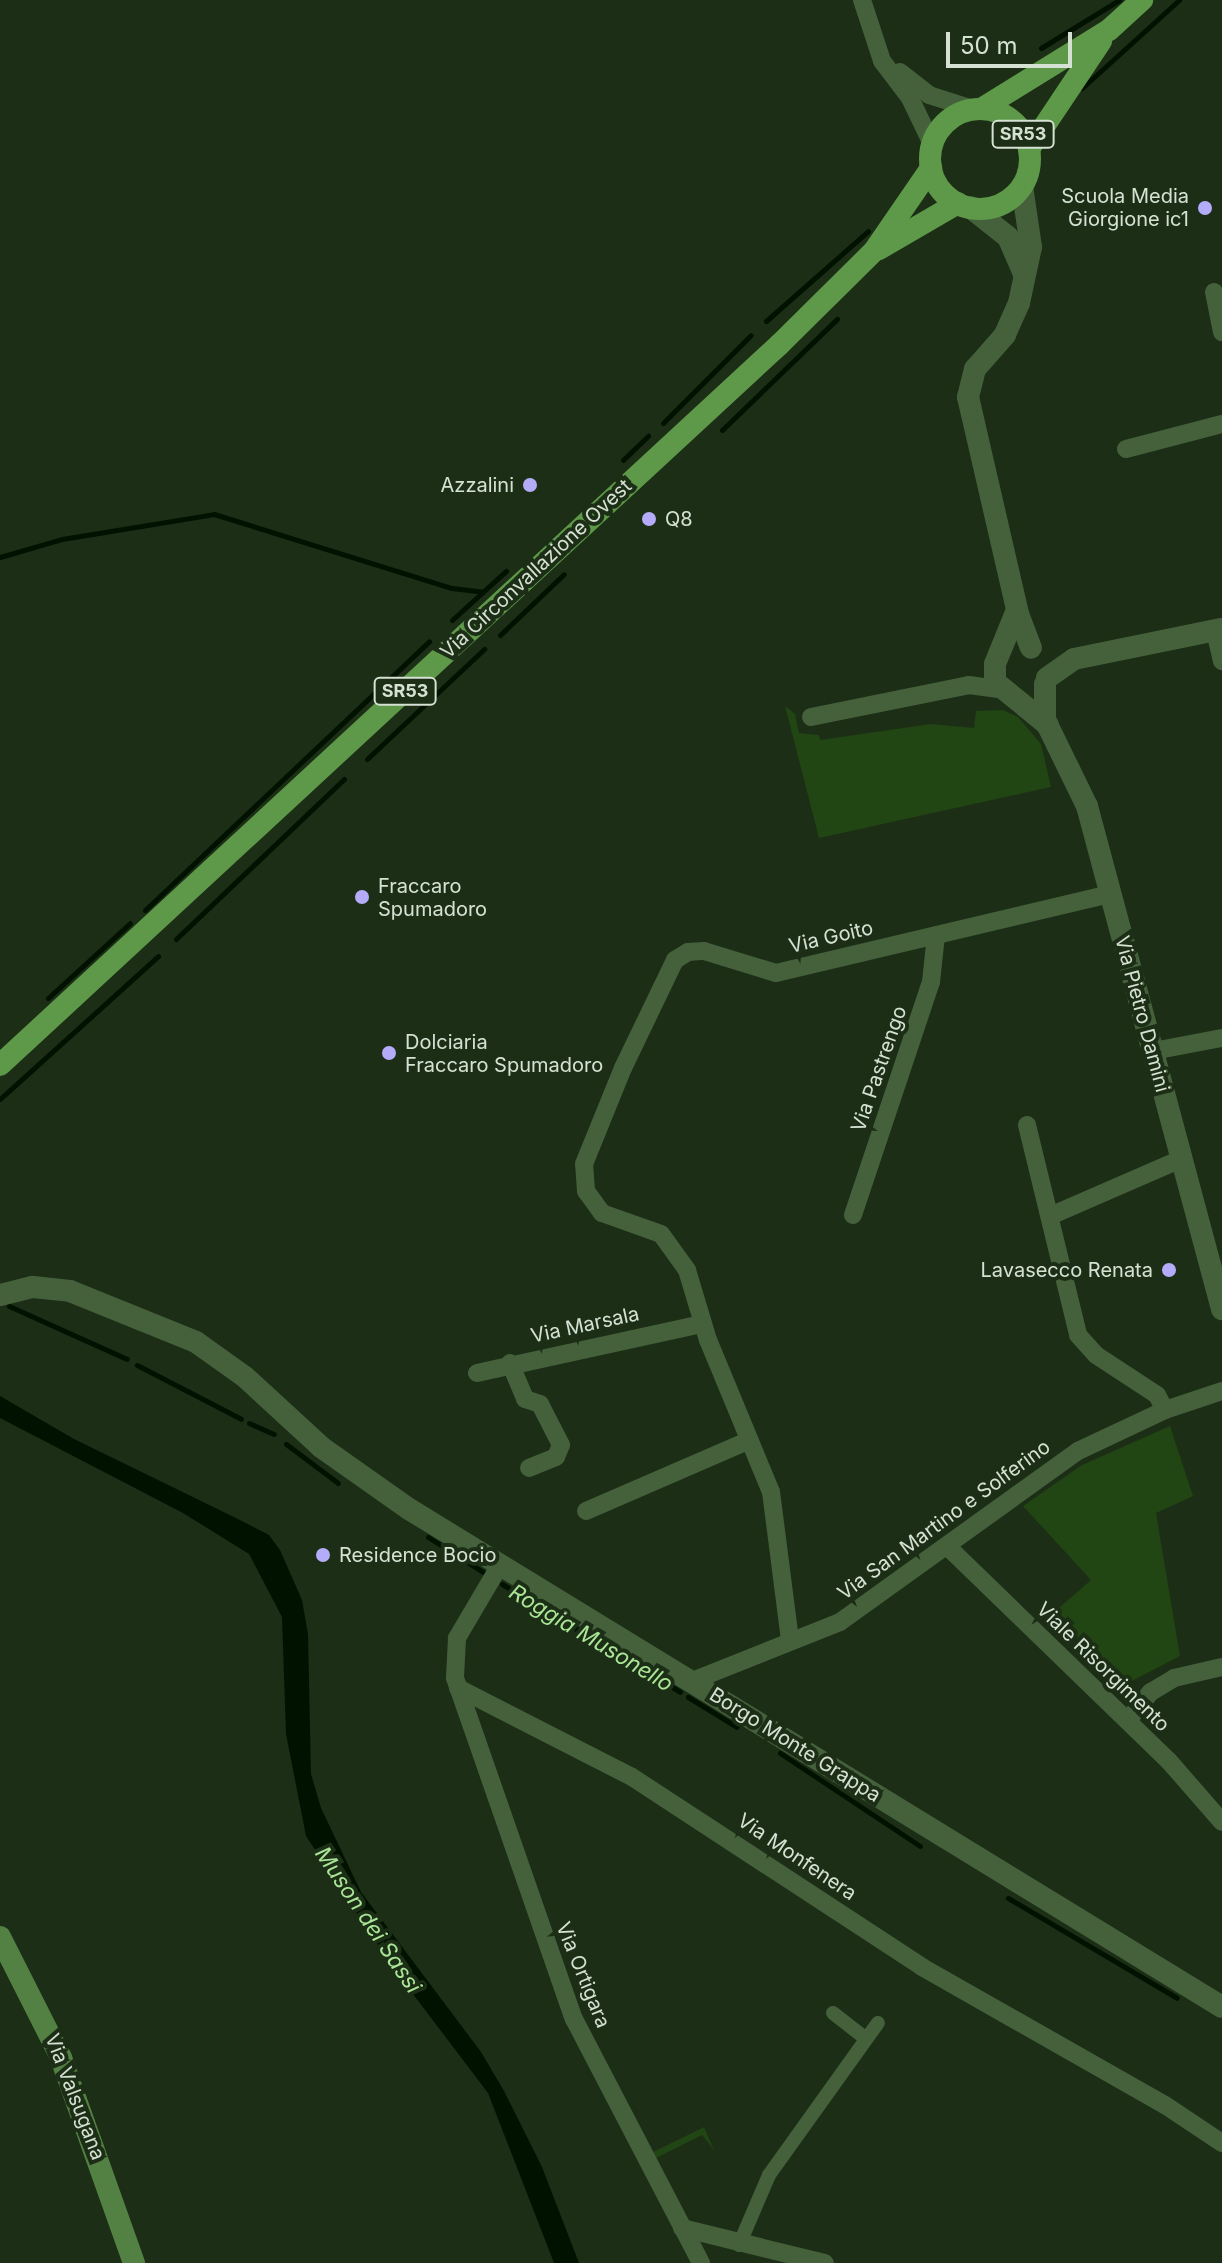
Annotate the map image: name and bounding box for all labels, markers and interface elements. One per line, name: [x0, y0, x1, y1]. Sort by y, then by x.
scale bar: [950, 16, 1076, 66]
text: 50 m: [960, 31, 1018, 60]
road number: SR53: [991, 120, 1055, 148]
place label: Scuola Media Giorgione ic1: [1061, 184, 1189, 231]
marker: Scuola Media Giorgione ic1: [1196, 199, 1214, 217]
place label: Azzalini: [441, 473, 514, 497]
street label: Via Circonvallazione Ovest: [436, 474, 636, 664]
marker: Azzalini: [521, 476, 539, 494]
place label: Q8: [665, 507, 693, 531]
marker: Q8: [640, 510, 658, 528]
road number: SR53: [373, 677, 437, 705]
place label: Fraccaro Spumadoro: [378, 874, 487, 921]
marker: Fraccaro Spumadoro: [353, 888, 371, 906]
street label: Via Goito: [787, 916, 875, 958]
street label: Via Pietro Damini: [1110, 933, 1174, 1095]
street label: Via Pastrengo: [846, 1003, 912, 1135]
place label: Dolciaria Fraccaro Spumadoro: [405, 1030, 603, 1077]
marker: Dolciaria Fraccaro Spumadoro: [380, 1044, 398, 1062]
place label: Lavasecco Renata: [981, 1258, 1153, 1282]
marker: Lavasecco Renata: [1160, 1261, 1178, 1279]
street label: Via Marsala: [529, 1302, 641, 1348]
street label: Via San Martino e Solferino: [833, 1435, 1055, 1605]
place label: Residence Bocio: [339, 1543, 496, 1567]
marker: Residence Bocio: [314, 1546, 332, 1564]
water label: Roggia Musonello: [504, 1579, 678, 1697]
street label: Viale Risorgimento: [1031, 1597, 1175, 1737]
street label: Borgo Monte Grappa: [705, 1683, 885, 1807]
street label: Via Monfenera: [733, 1808, 861, 1906]
water label: Muson dei Sassi: [309, 1842, 427, 1998]
street label: Via Ortigara: [551, 1918, 615, 2032]
street label: Via Valsugana: [40, 2030, 110, 2164]

